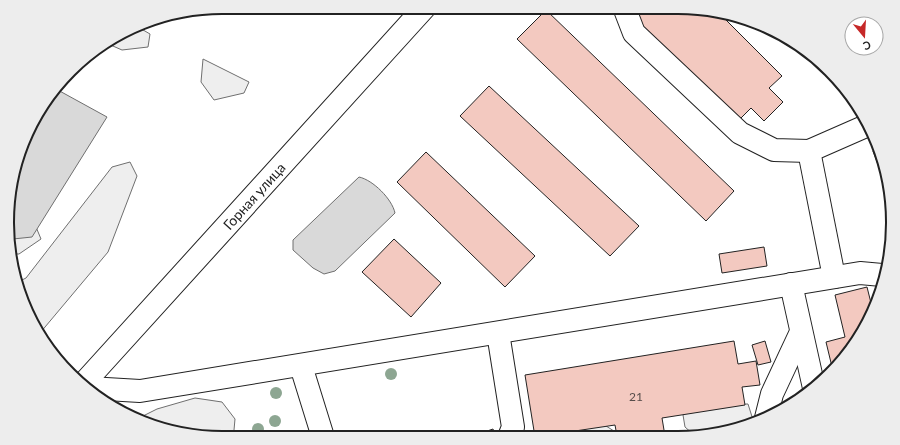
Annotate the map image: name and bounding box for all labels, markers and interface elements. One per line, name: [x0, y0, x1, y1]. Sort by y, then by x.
north arrow: [844, 16, 884, 56]
text: С: [861, 39, 873, 54]
street label: Горная улица: [219, 159, 289, 233]
house number: 21: [629, 389, 643, 404]

